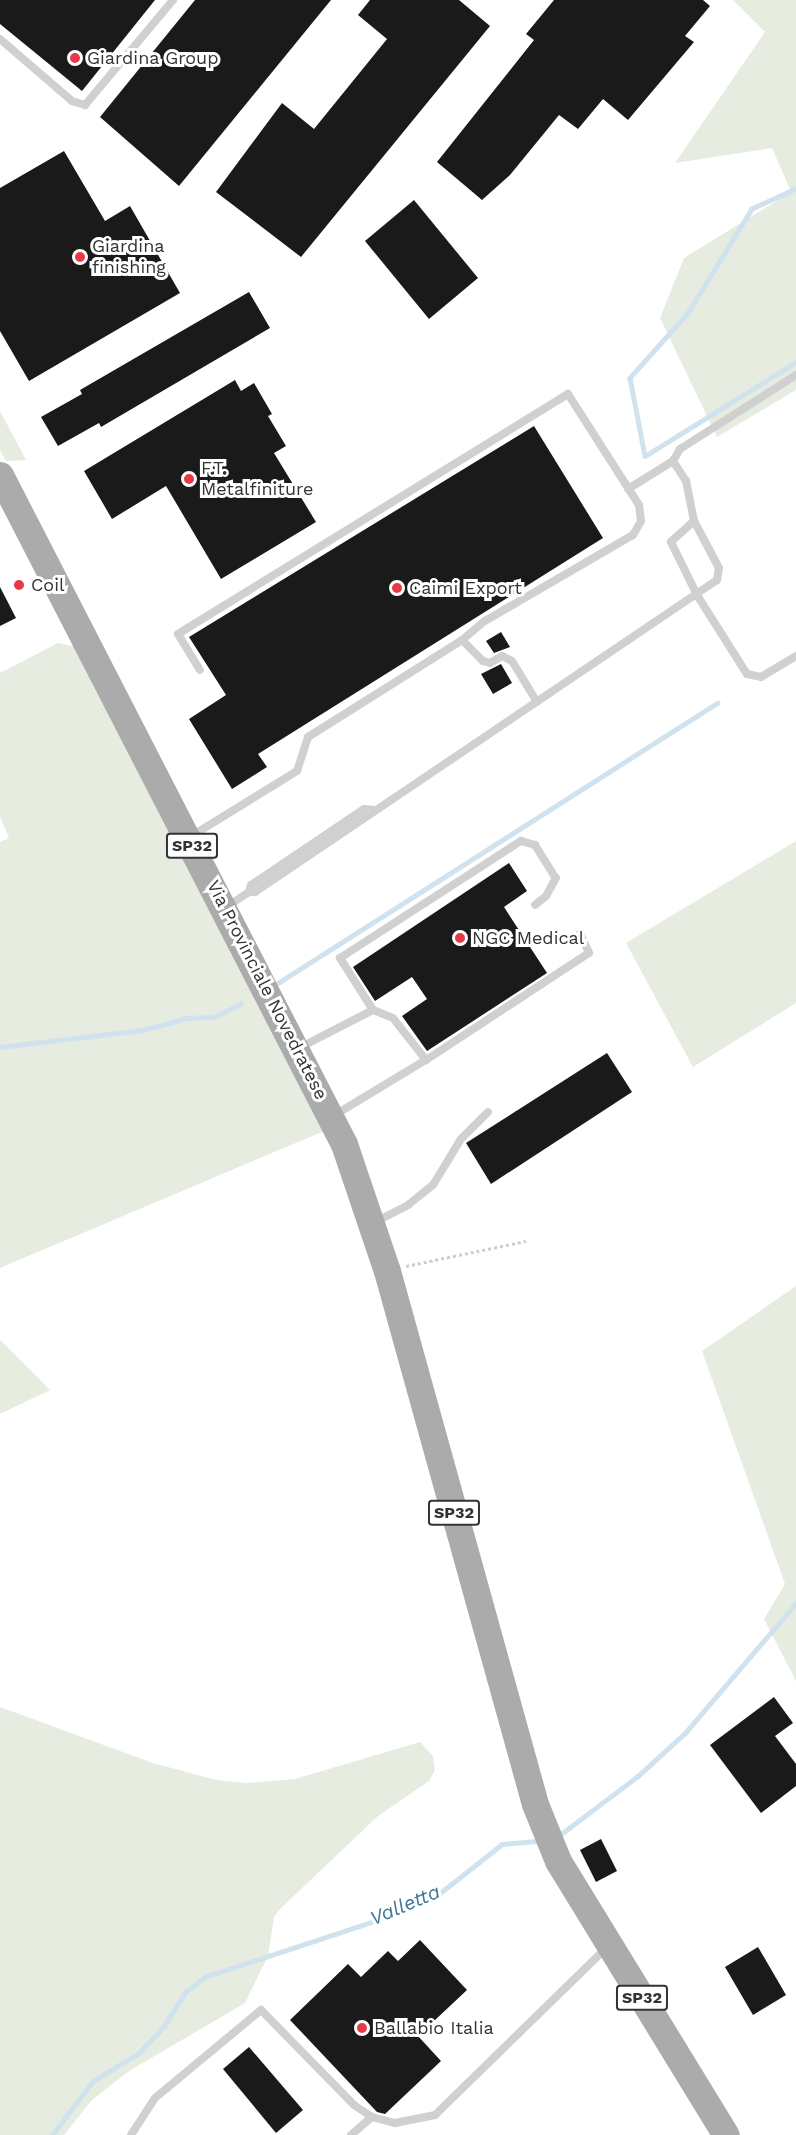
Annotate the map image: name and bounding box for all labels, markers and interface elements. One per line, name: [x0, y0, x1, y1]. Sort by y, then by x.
place label: Giardina Group: [87, 47, 219, 69]
marker: Giardina Group: [68, 51, 82, 65]
place label: Giardina finishing: [92, 236, 166, 278]
marker: Giardina finishing: [73, 250, 87, 264]
place label: F.T. Metalfiniture: [201, 458, 313, 500]
marker: F.T. Metalfiniture: [182, 472, 196, 486]
place label: Coil: [31, 574, 64, 596]
place label: Caimi Export: [409, 577, 522, 599]
marker: Coil: [12, 578, 26, 592]
marker: Caimi Export: [390, 581, 404, 595]
road number: SP32: [165, 833, 219, 859]
street label: Via Provinciale Novedratese: [202, 877, 332, 1103]
place label: NGC Medical: [472, 927, 584, 949]
marker: NGC Medical: [453, 931, 467, 945]
road number: SP32: [427, 1500, 481, 1526]
water label: Valletta: [366, 1880, 444, 1930]
road number: SP32: [615, 1985, 669, 2011]
place label: Ballabio Italia: [374, 2017, 494, 2039]
marker: Ballabio Italia: [355, 2021, 369, 2035]

